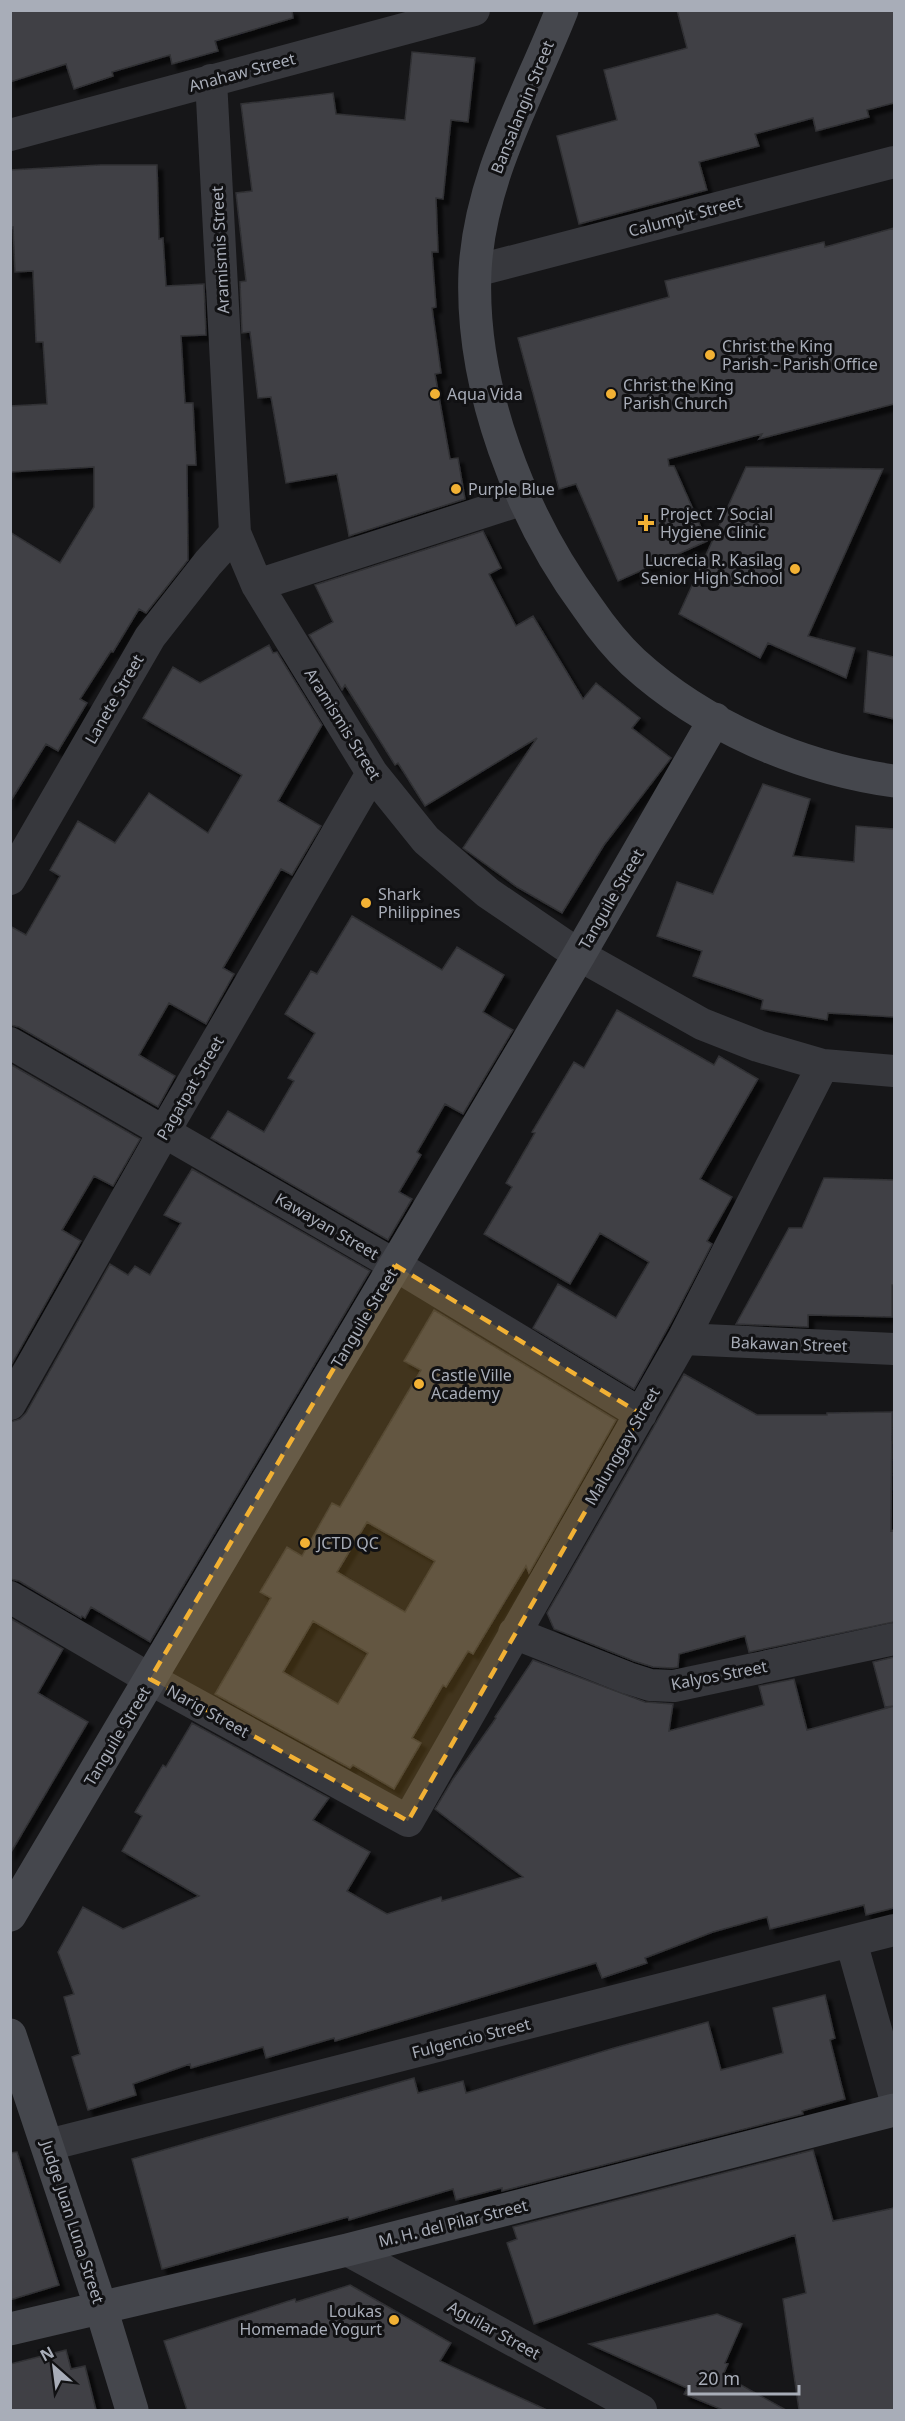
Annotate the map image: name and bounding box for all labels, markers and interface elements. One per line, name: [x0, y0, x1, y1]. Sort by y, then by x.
street label: Bansalangin Street: [485, 37, 559, 177]
street label: Anahaw Street: [186, 47, 298, 97]
street label: Aramismis Street: [206, 185, 234, 314]
street label: Calumpit Street: [626, 190, 744, 242]
place label: Christ the King Parish - Parish Office: [722, 335, 878, 375]
marker: Christ the King Parish - Parish Office: [703, 348, 717, 362]
place label: Christ the King Parish Church: [623, 374, 734, 414]
place label: Aqua Vida: [447, 383, 523, 405]
marker: Aqua Vida: [428, 387, 442, 401]
marker: Christ the King Parish Church: [604, 387, 618, 401]
place label: Purple Blue: [468, 478, 555, 500]
marker: Purple Blue: [449, 482, 463, 496]
place label: Project 7 Social Hygiene Clinic: [660, 503, 773, 543]
marker: Project 7 Social Hygiene Clinic: [637, 514, 655, 532]
place label: Lucrecia R. Kasilag Senior High School: [641, 549, 783, 589]
marker: Lucrecia R. Kasilag Senior High School: [788, 562, 802, 576]
street label: Lanete Street: [79, 650, 149, 748]
street label: Aramismis Street: [300, 664, 386, 784]
street label: Tanguile Street: [573, 845, 649, 953]
place label: Shark Philippines: [378, 883, 460, 923]
marker: Shark Philippines: [359, 896, 373, 910]
street label: Pagatpat Street: [151, 1032, 229, 1144]
street label: Kawayan Street: [271, 1187, 383, 1265]
street label: Tanguile Street: [326, 1264, 402, 1372]
street label: Bakawan Street: [730, 1331, 848, 1357]
place label: Castle Ville Academy: [431, 1364, 512, 1404]
marker: Castle Ville Academy: [412, 1377, 426, 1391]
street label: Malunggay Street: [579, 1383, 665, 1509]
place label: JCTD QC: [315, 1532, 379, 1554]
marker: JCTD QC: [298, 1536, 312, 1550]
street label: Kalyos Street: [669, 1655, 769, 1695]
street label: Narig Street: [163, 1679, 253, 1743]
street label: Tanguile Street: [79, 1682, 155, 1790]
street label: Fulgencio Street: [409, 2013, 533, 2063]
street label: Judge Juan Luna Street: [36, 2136, 110, 2307]
street label: M. H. del Pilar Street: [376, 2194, 530, 2252]
street label: Aguilar Street: [444, 2296, 544, 2365]
place label: Loukas Homemade Yogurt: [239, 2300, 382, 2340]
marker: Loukas Homemade Yogurt: [387, 2313, 401, 2327]
north arrow: [24, 2337, 84, 2397]
text: N: [36, 2341, 58, 2367]
scale bar: [689, 2358, 798, 2396]
text: 20 m: [698, 2366, 740, 2390]

